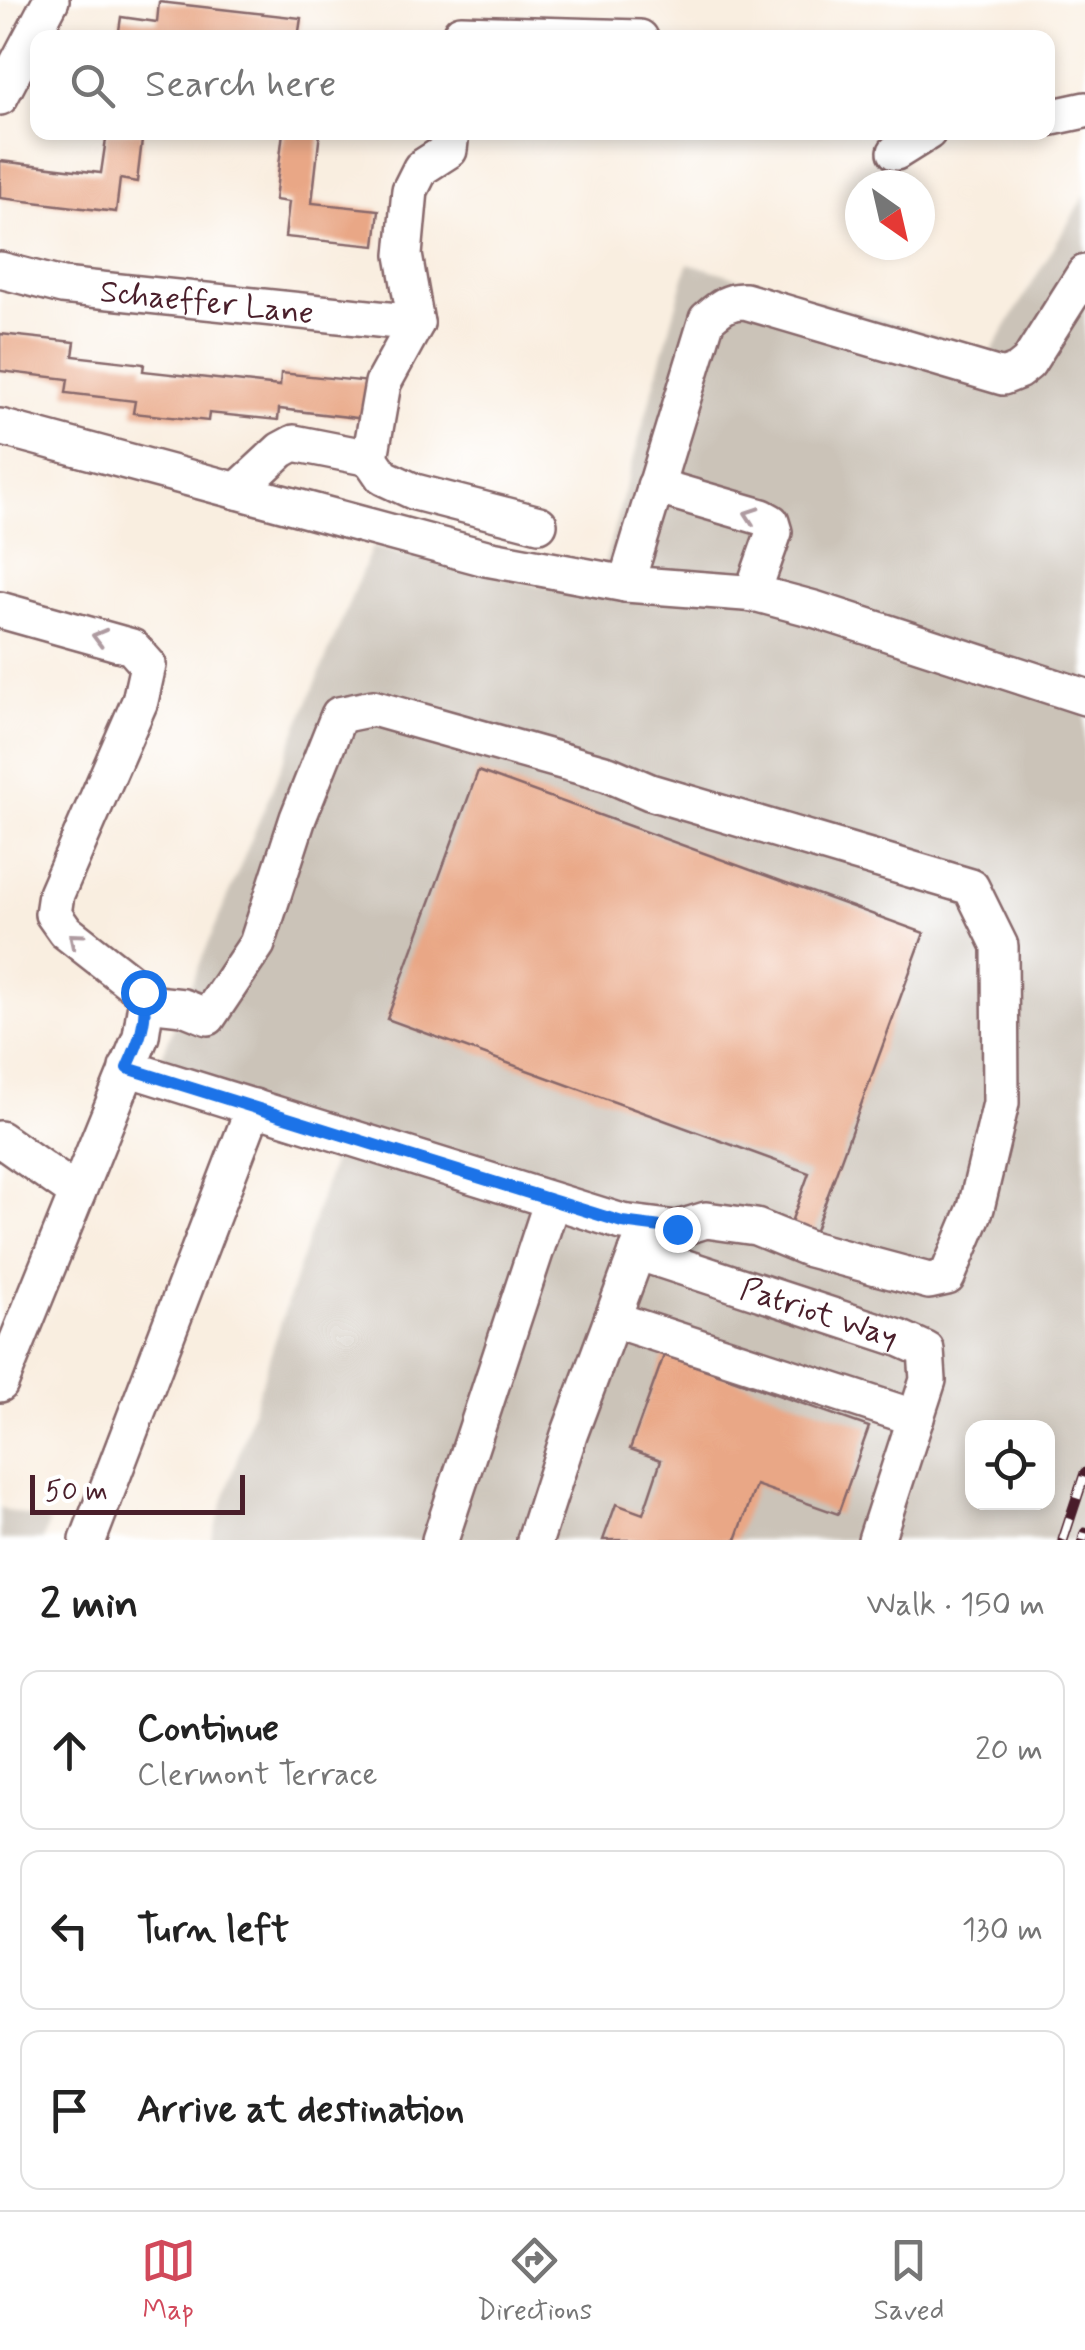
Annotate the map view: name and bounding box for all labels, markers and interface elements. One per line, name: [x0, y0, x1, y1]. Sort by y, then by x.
search box: [30, 30, 1055, 140]
icon: search: [65, 58, 120, 113]
text: Search here: [145, 61, 336, 110]
north arrow: [845, 170, 935, 260]
street label: Schaeffer Lane: [98, 271, 316, 335]
one-way arrow: [744, 506, 761, 526]
one-way arrow: [91, 628, 108, 649]
one-way arrow: [69, 933, 87, 951]
route start: [121, 970, 167, 1016]
route end: [655, 1207, 701, 1253]
street label: Patriot Way: [735, 1268, 903, 1359]
map controls: [965, 1420, 1055, 1510]
button: locate: [965, 1420, 1055, 1510]
scale bar: [30, 1470, 245, 1514]
text: 50 m: [45, 1474, 108, 1511]
text: 2 min: [40, 1578, 139, 1633]
text: Walk · 150 m: [867, 1584, 1045, 1626]
text: Continue: [137, 1705, 279, 1754]
icon: ahead: [42, 1723, 97, 1778]
text: 20 m: [975, 1729, 1043, 1771]
text: Clermont Terrace: [137, 1754, 378, 1796]
icon: left: [42, 1903, 97, 1958]
text: Turn left: [137, 1906, 289, 1955]
text: 130 m: [962, 1909, 1043, 1951]
icon: arrive: [42, 2083, 97, 2138]
text: Arrive at destination: [137, 2086, 464, 2135]
tab: Map: [141, 2233, 196, 2330]
tab: Directions: [477, 2233, 592, 2330]
tab: Saved: [874, 2233, 944, 2330]

